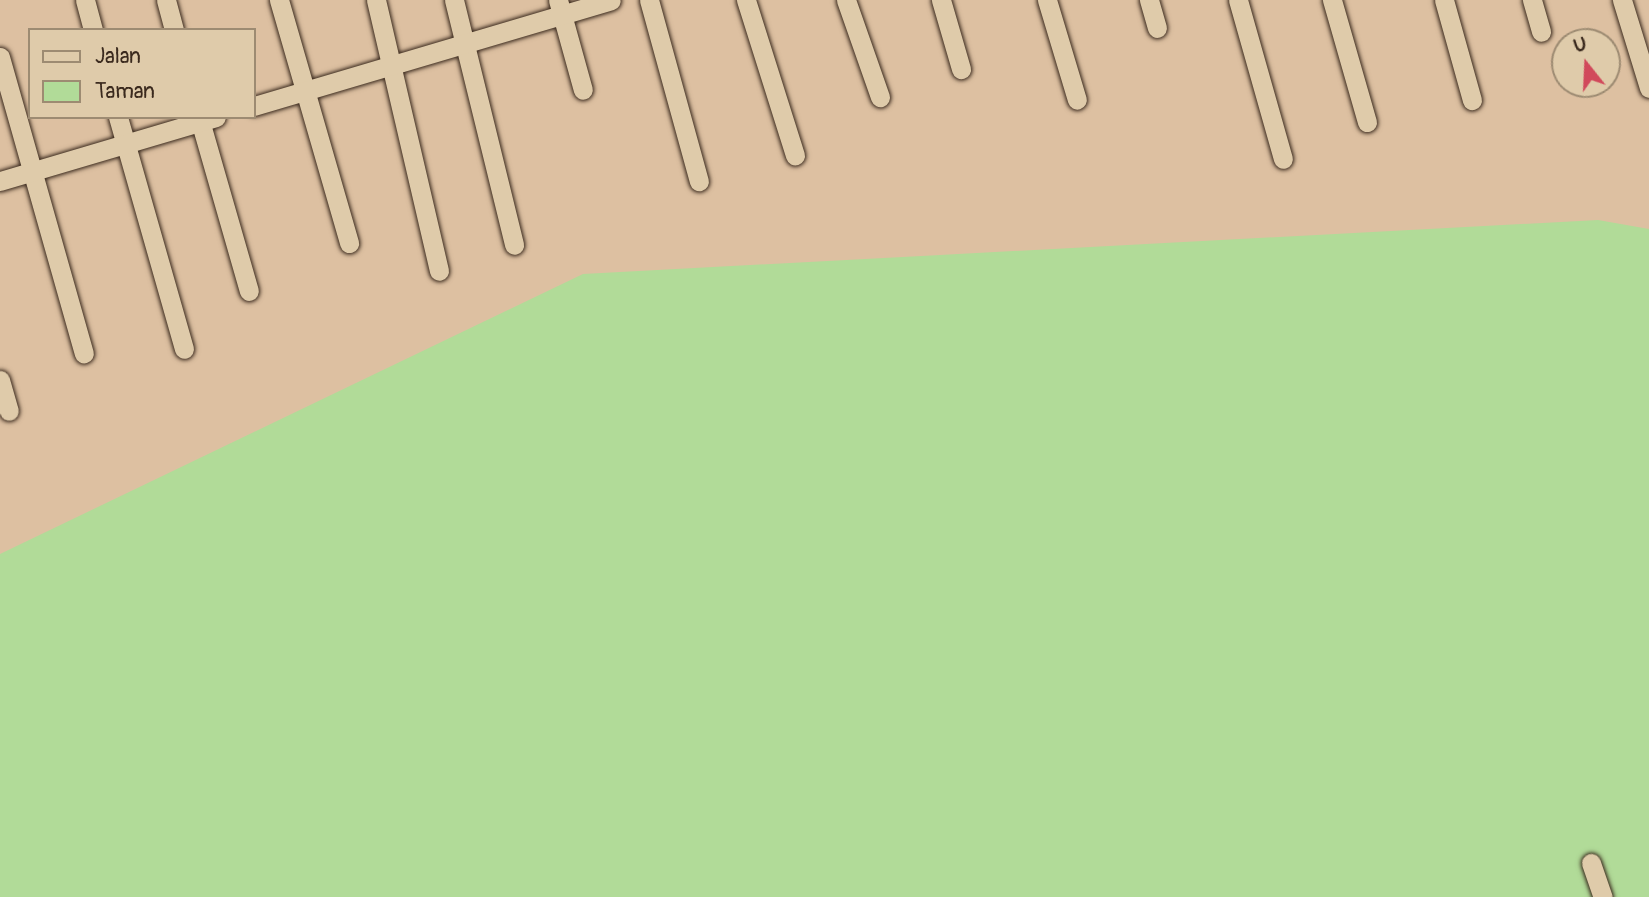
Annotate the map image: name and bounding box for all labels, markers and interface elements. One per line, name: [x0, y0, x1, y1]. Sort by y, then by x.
legend: [28, 28, 256, 119]
north arrow: [1551, 28, 1621, 98]
text: U: [1570, 32, 1590, 58]
text: Jalan: [95, 43, 141, 70]
text: Taman: [95, 78, 155, 105]

